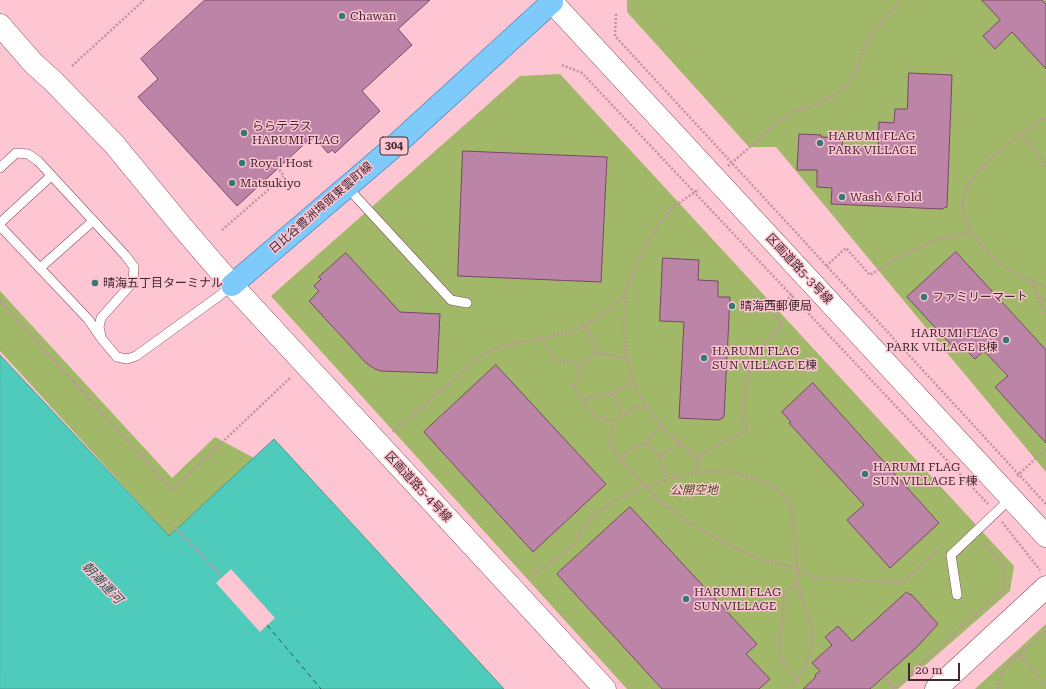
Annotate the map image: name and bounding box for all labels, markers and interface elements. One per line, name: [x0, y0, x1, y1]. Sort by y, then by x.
place label: Chawan: [350, 9, 397, 23]
marker: Chawan: [337, 11, 347, 21]
place label: ららテラス HARUMI FLAG: [252, 119, 339, 147]
marker: ららテラス HARUMI FLAG: [239, 128, 249, 138]
place label: HARUMI FLAG PARK VILLAGE: [828, 129, 917, 157]
road number: 304: [380, 137, 408, 155]
marker: HARUMI FLAG PARK VILLAGE: [815, 138, 825, 148]
place label: Royal Host: [250, 156, 313, 170]
marker: Royal Host: [237, 158, 247, 168]
street label: 日比谷豊洲埠頭東雲町線: [266, 159, 376, 257]
place label: Matsukiyo: [240, 176, 301, 190]
marker: Matsukiyo: [227, 178, 237, 188]
place label: Wash & Fold: [850, 190, 922, 204]
marker: Wash & Fold: [837, 192, 847, 202]
street label: 区画道路5-3号線: [763, 231, 835, 307]
place label: 晴海五丁目ターミナル: [103, 276, 223, 290]
marker: 晴海五丁目ターミナル: [90, 278, 100, 288]
place label: ファミリーマート: [932, 290, 1028, 304]
marker: ファミリーマート: [919, 292, 929, 302]
place label: 晴海西郵便局: [740, 299, 812, 313]
marker: 晴海西郵便局: [727, 301, 737, 311]
place label: HARUMI FLAG PARK VILLAGE B棟: [886, 326, 998, 354]
marker: HARUMI FLAG PARK VILLAGE B棟: [1001, 335, 1011, 345]
place label: HARUMI FLAG SUN VILLAGE E棟: [712, 344, 817, 372]
marker: HARUMI FLAG SUN VILLAGE E棟: [699, 353, 709, 363]
street label: 区画道路5-4号線: [382, 449, 454, 525]
place label: HARUMI FLAG SUN VILLAGE F棟: [873, 460, 978, 488]
marker: HARUMI FLAG SUN VILLAGE F棟: [860, 469, 870, 479]
park label: 公開空地: [670, 483, 718, 497]
water label: 朝潮運河: [78, 559, 126, 607]
place label: HARUMI FLAG SUN VILLAGE: [694, 585, 781, 613]
marker: HARUMI FLAG SUN VILLAGE: [681, 594, 691, 604]
scale bar: [910, 655, 962, 681]
text: 20 m: [915, 663, 942, 677]

